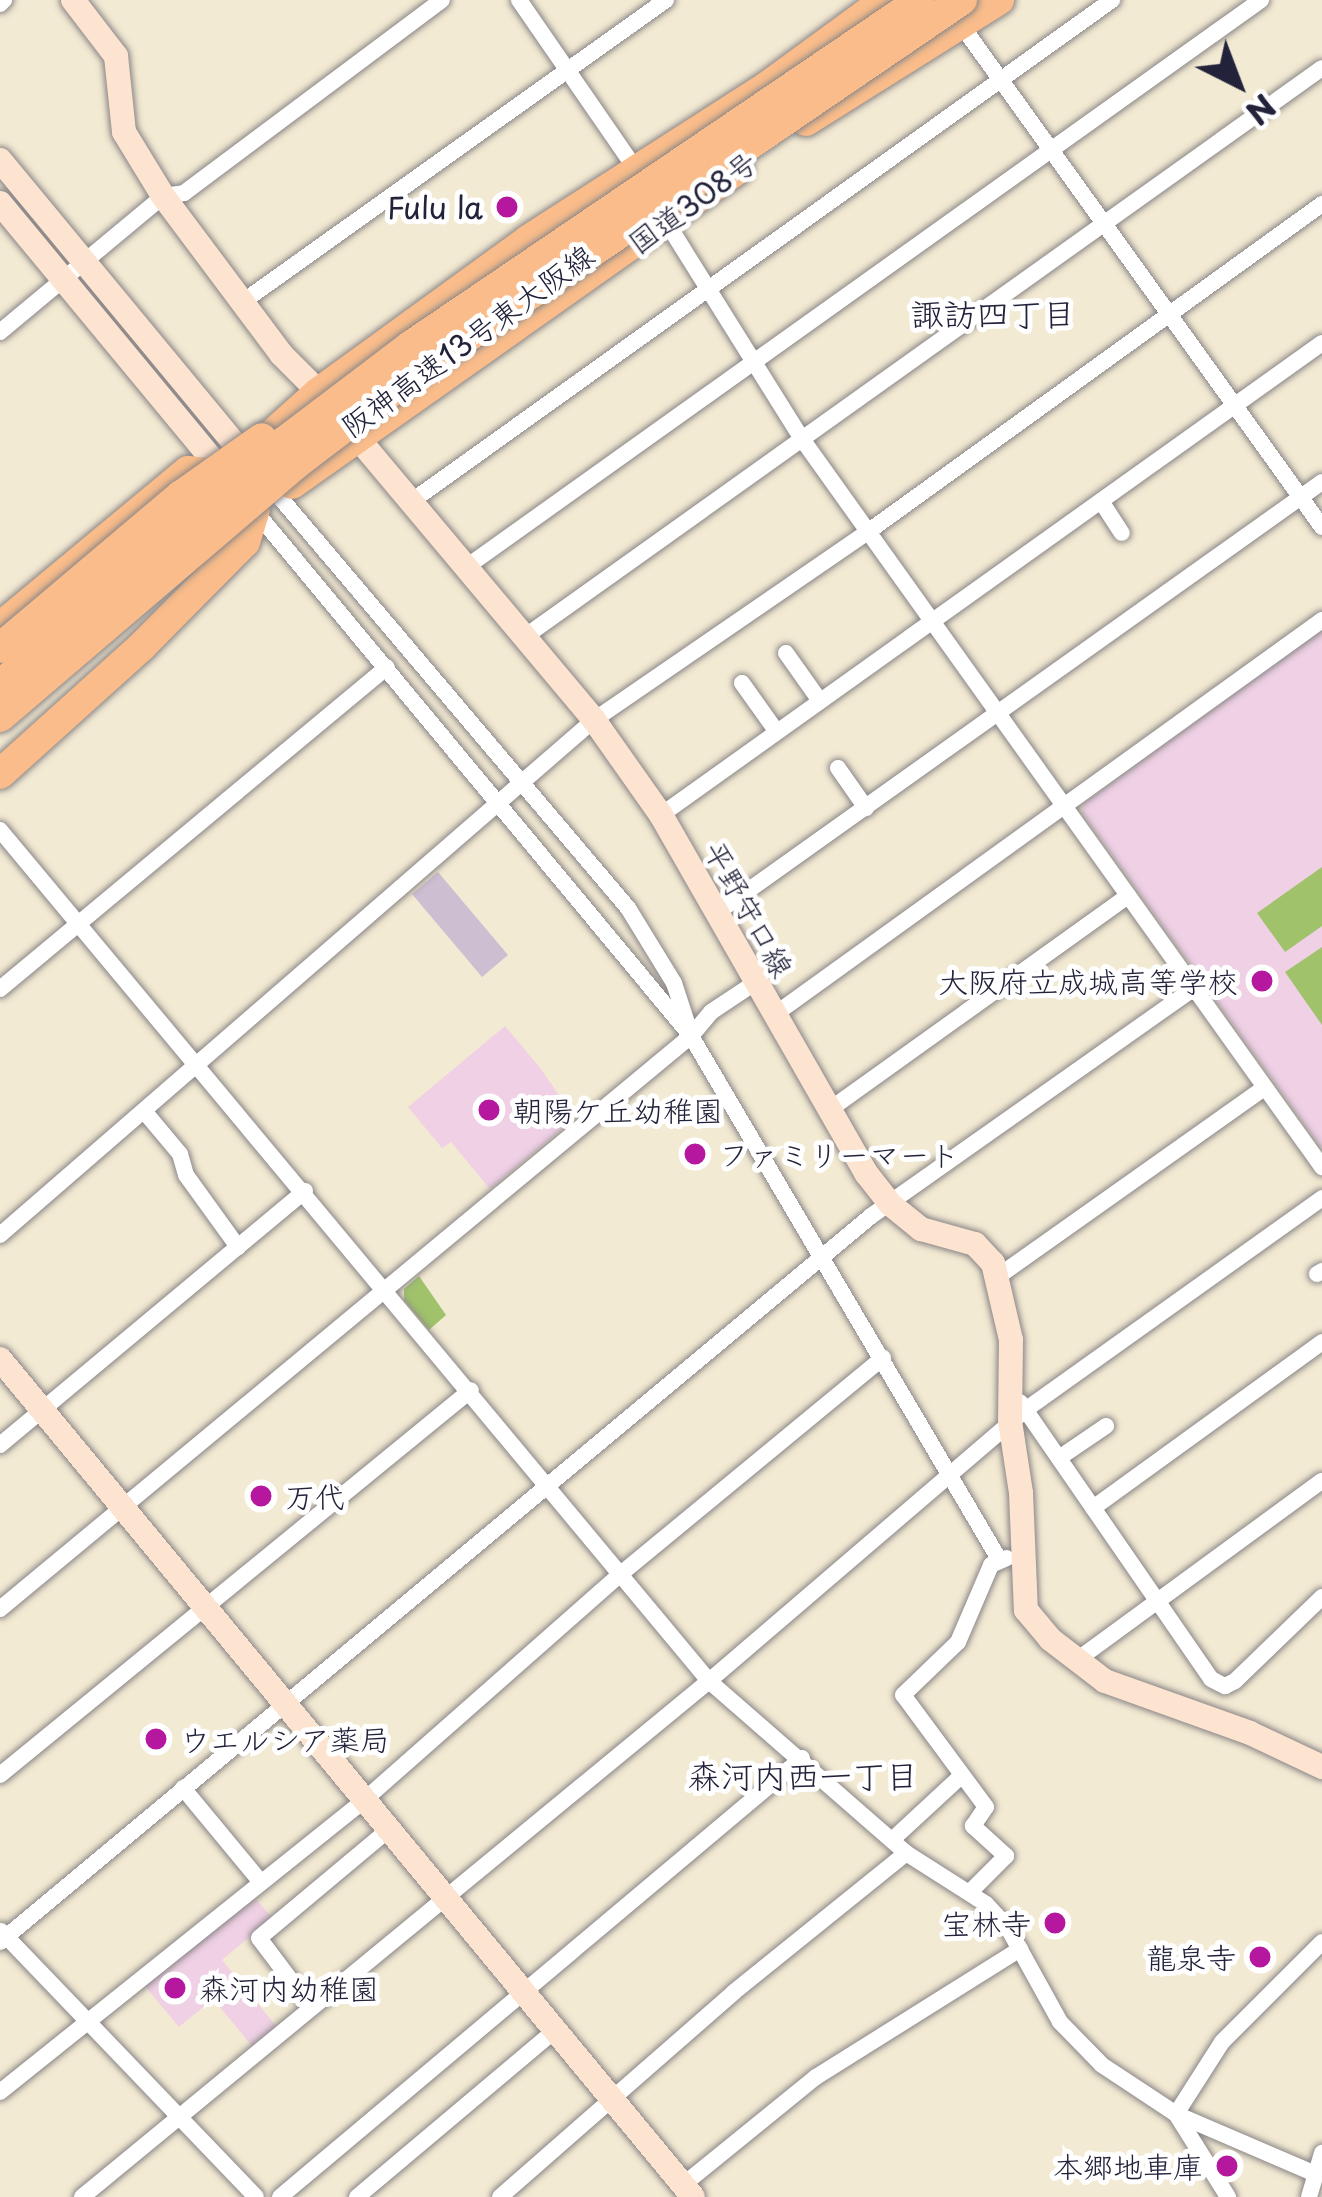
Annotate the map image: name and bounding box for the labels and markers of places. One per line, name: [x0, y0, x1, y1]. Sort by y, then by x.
place label: Fulu la: [387, 189, 483, 225]
marker: Fulu la: [494, 194, 520, 220]
place label: 大阪府立成城高等学校: [938, 963, 1238, 999]
marker: 大阪府立成城高等学校: [1249, 968, 1275, 994]
place label: 朝陽ケ丘幼稚園: [513, 1092, 723, 1128]
marker: 朝陽ケ丘幼稚園: [476, 1097, 502, 1123]
place label: ファミリーマート: [719, 1136, 959, 1172]
marker: ファミリーマート: [682, 1141, 708, 1167]
place label: 万代: [285, 1478, 345, 1514]
marker: 万代: [248, 1483, 274, 1509]
place label: ウエルシア薬局: [180, 1721, 390, 1757]
marker: ウエルシア薬局: [143, 1726, 169, 1752]
place label: 宝林寺: [941, 1905, 1031, 1941]
marker: 宝林寺: [1042, 1910, 1068, 1936]
place label: 龍泉寺: [1146, 1939, 1236, 1975]
marker: 龍泉寺: [1247, 1944, 1273, 1970]
place label: 森河内幼稚園: [199, 1970, 379, 2006]
marker: 森河内幼稚園: [162, 1975, 188, 2001]
place label: 本郷地車庫: [1053, 2148, 1203, 2184]
marker: 本郷地車庫: [1214, 2153, 1240, 2179]

